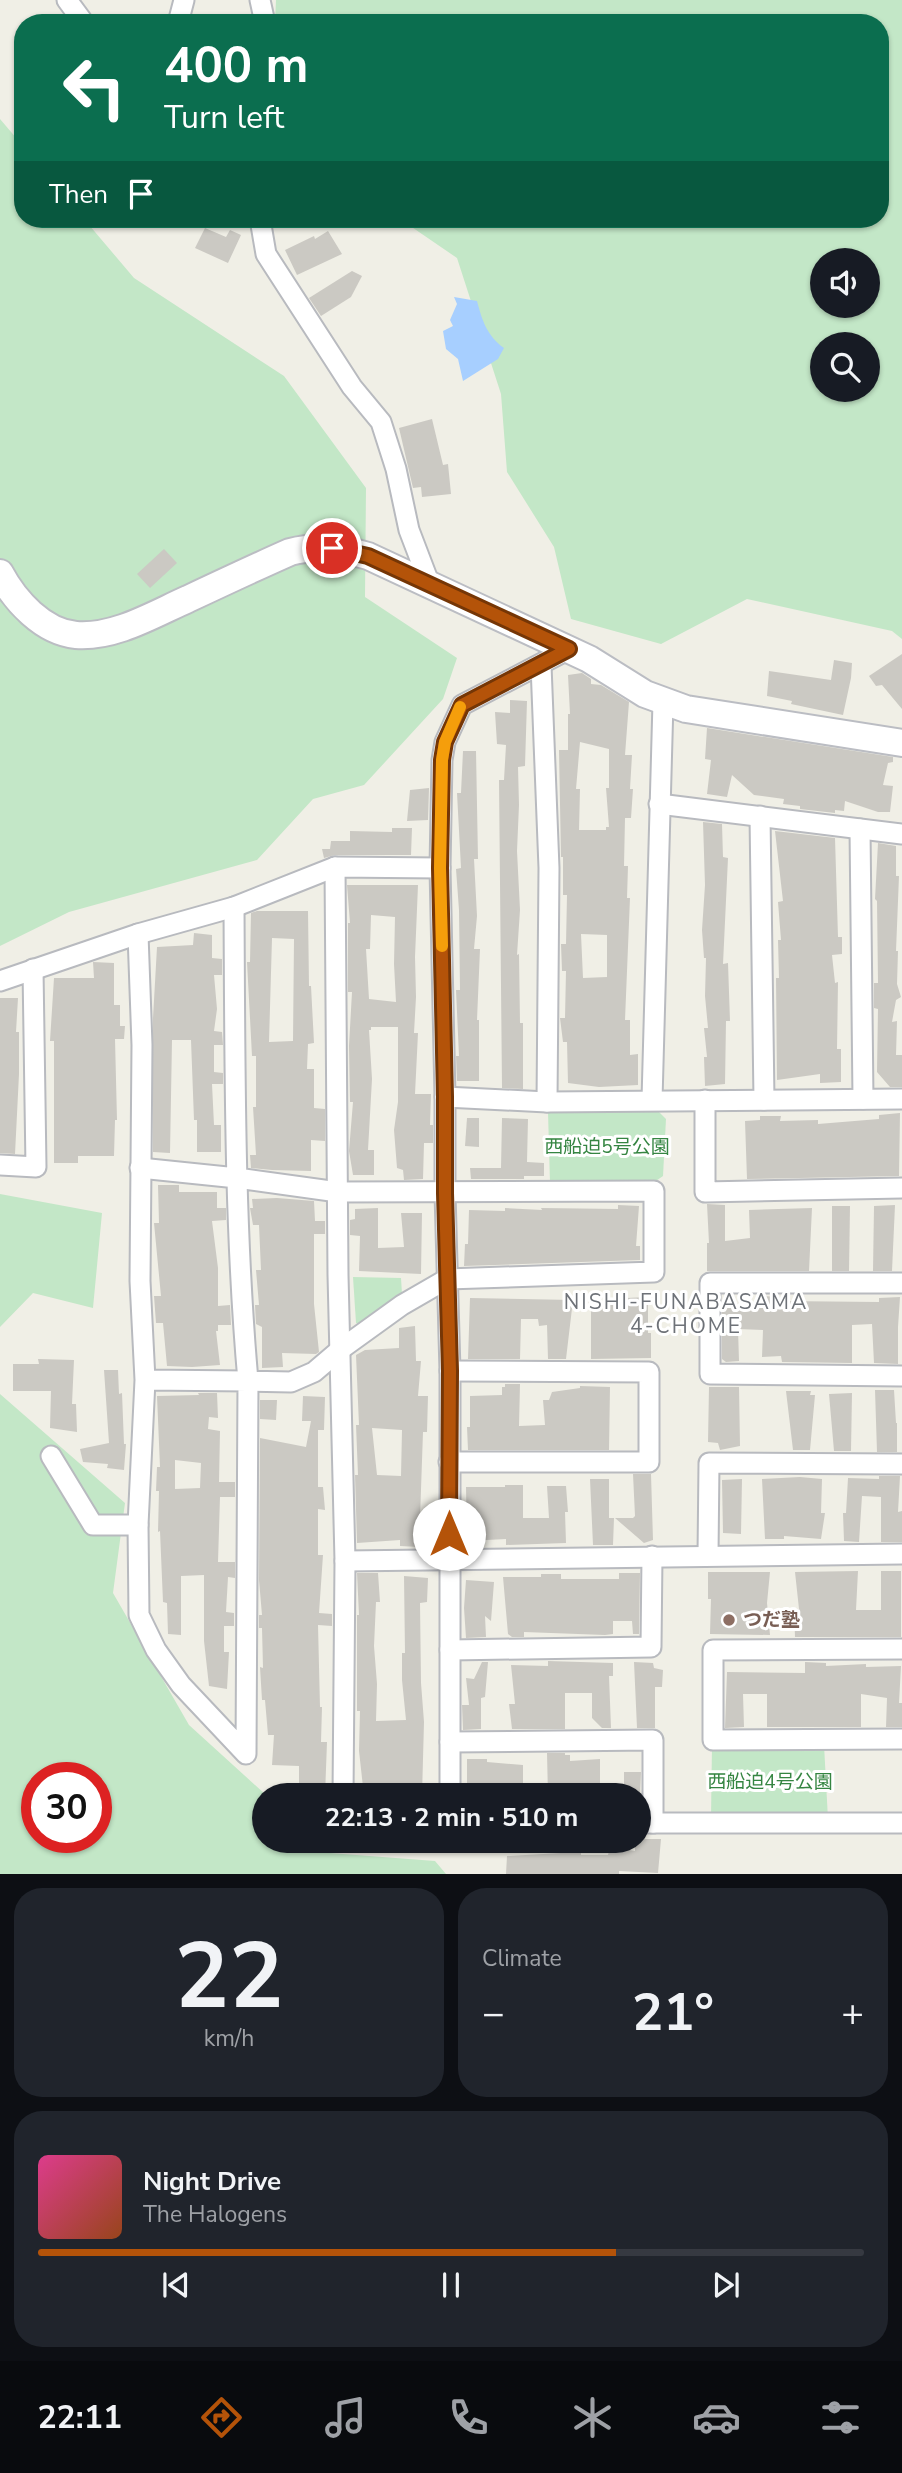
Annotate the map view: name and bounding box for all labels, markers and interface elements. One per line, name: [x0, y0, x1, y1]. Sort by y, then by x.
text: 400 m: [164, 32, 308, 99]
icon: left: [49, 42, 140, 133]
text: Turn left: [164, 96, 284, 139]
icon: arrive: [122, 175, 160, 213]
text: Then: [49, 177, 108, 212]
map controls: [810, 248, 880, 402]
button: sound: [810, 248, 880, 318]
button: search: [810, 332, 880, 402]
pin: [302, 518, 362, 578]
icon: arrive: [313, 529, 351, 567]
park label: 西船迫5号公園: [544, 1134, 670, 1160]
district label: NISHI-FUNABASAMA 4-CHOME: [564, 1288, 808, 1340]
position arrow: [412, 1497, 486, 1571]
place label: つだ塾: [743, 1607, 800, 1633]
marker: つだ塾: [721, 1612, 737, 1628]
speed limit sign: 30: [21, 1762, 112, 1853]
park label: 西船迫4号公園: [707, 1769, 833, 1795]
text: 22:13 · 2 min · 510 m: [325, 1800, 578, 1835]
text: 22: [174, 1915, 284, 2039]
text: Climate: [482, 1943, 562, 1974]
text: 21°: [632, 1977, 714, 2048]
text: −: [482, 1988, 505, 2039]
text: +: [841, 1988, 864, 2039]
text: km/h: [204, 2023, 254, 2054]
text: Night Drive: [143, 2164, 281, 2199]
text: The Halogens: [143, 2199, 287, 2230]
icon: previous: [157, 2266, 195, 2304]
icon: pause: [432, 2266, 470, 2304]
icon: next: [707, 2266, 745, 2304]
icon: directions: [197, 2393, 246, 2442]
icon: music: [321, 2393, 370, 2442]
icon: phone: [444, 2393, 493, 2442]
icon: climate: [568, 2393, 617, 2442]
icon: car: [692, 2393, 741, 2442]
icon: filters: [816, 2393, 865, 2442]
text: 22:11: [37, 2396, 122, 2439]

